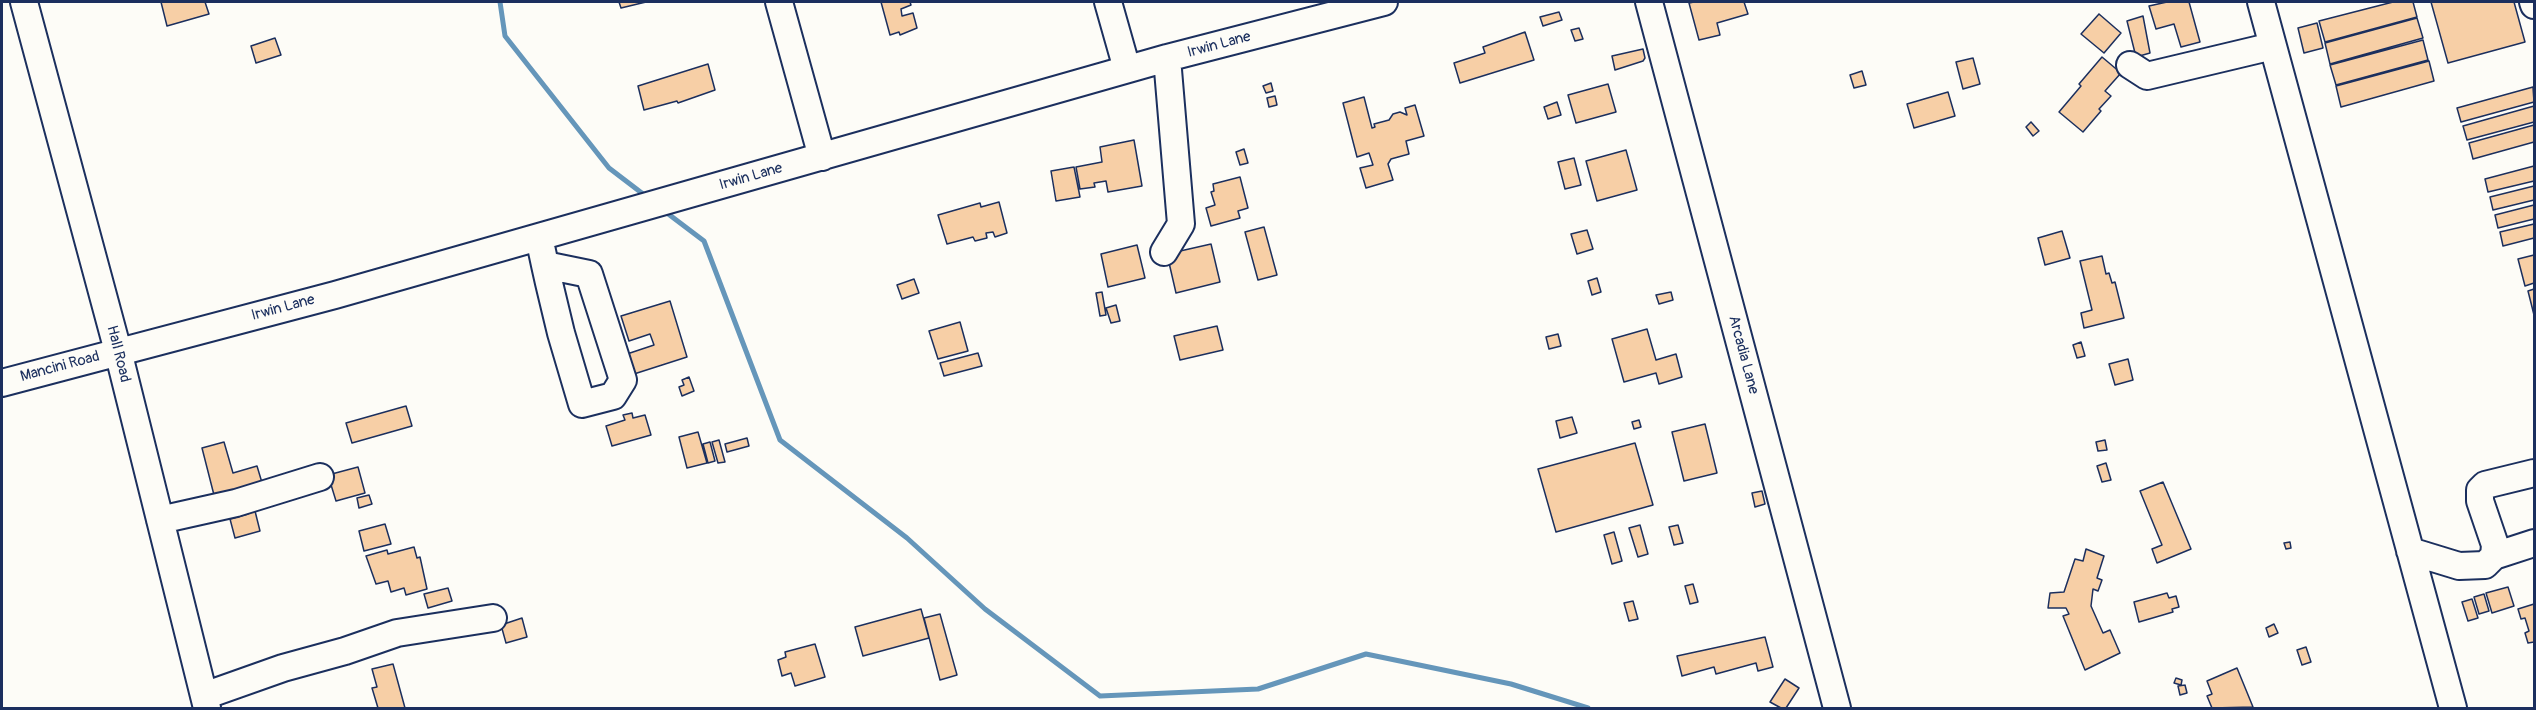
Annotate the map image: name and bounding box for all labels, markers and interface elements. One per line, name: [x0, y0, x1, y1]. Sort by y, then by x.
street label: Irwin Lane: [1185, 28, 1253, 62]
street label: Irwin Lane: [717, 159, 785, 195]
street label: Irwin Lane: [249, 291, 317, 325]
street label: Arcadia Lane: [1724, 314, 1762, 396]
street label: Hall Road: [102, 324, 134, 384]
street label: Mancini Road: [18, 348, 102, 386]

